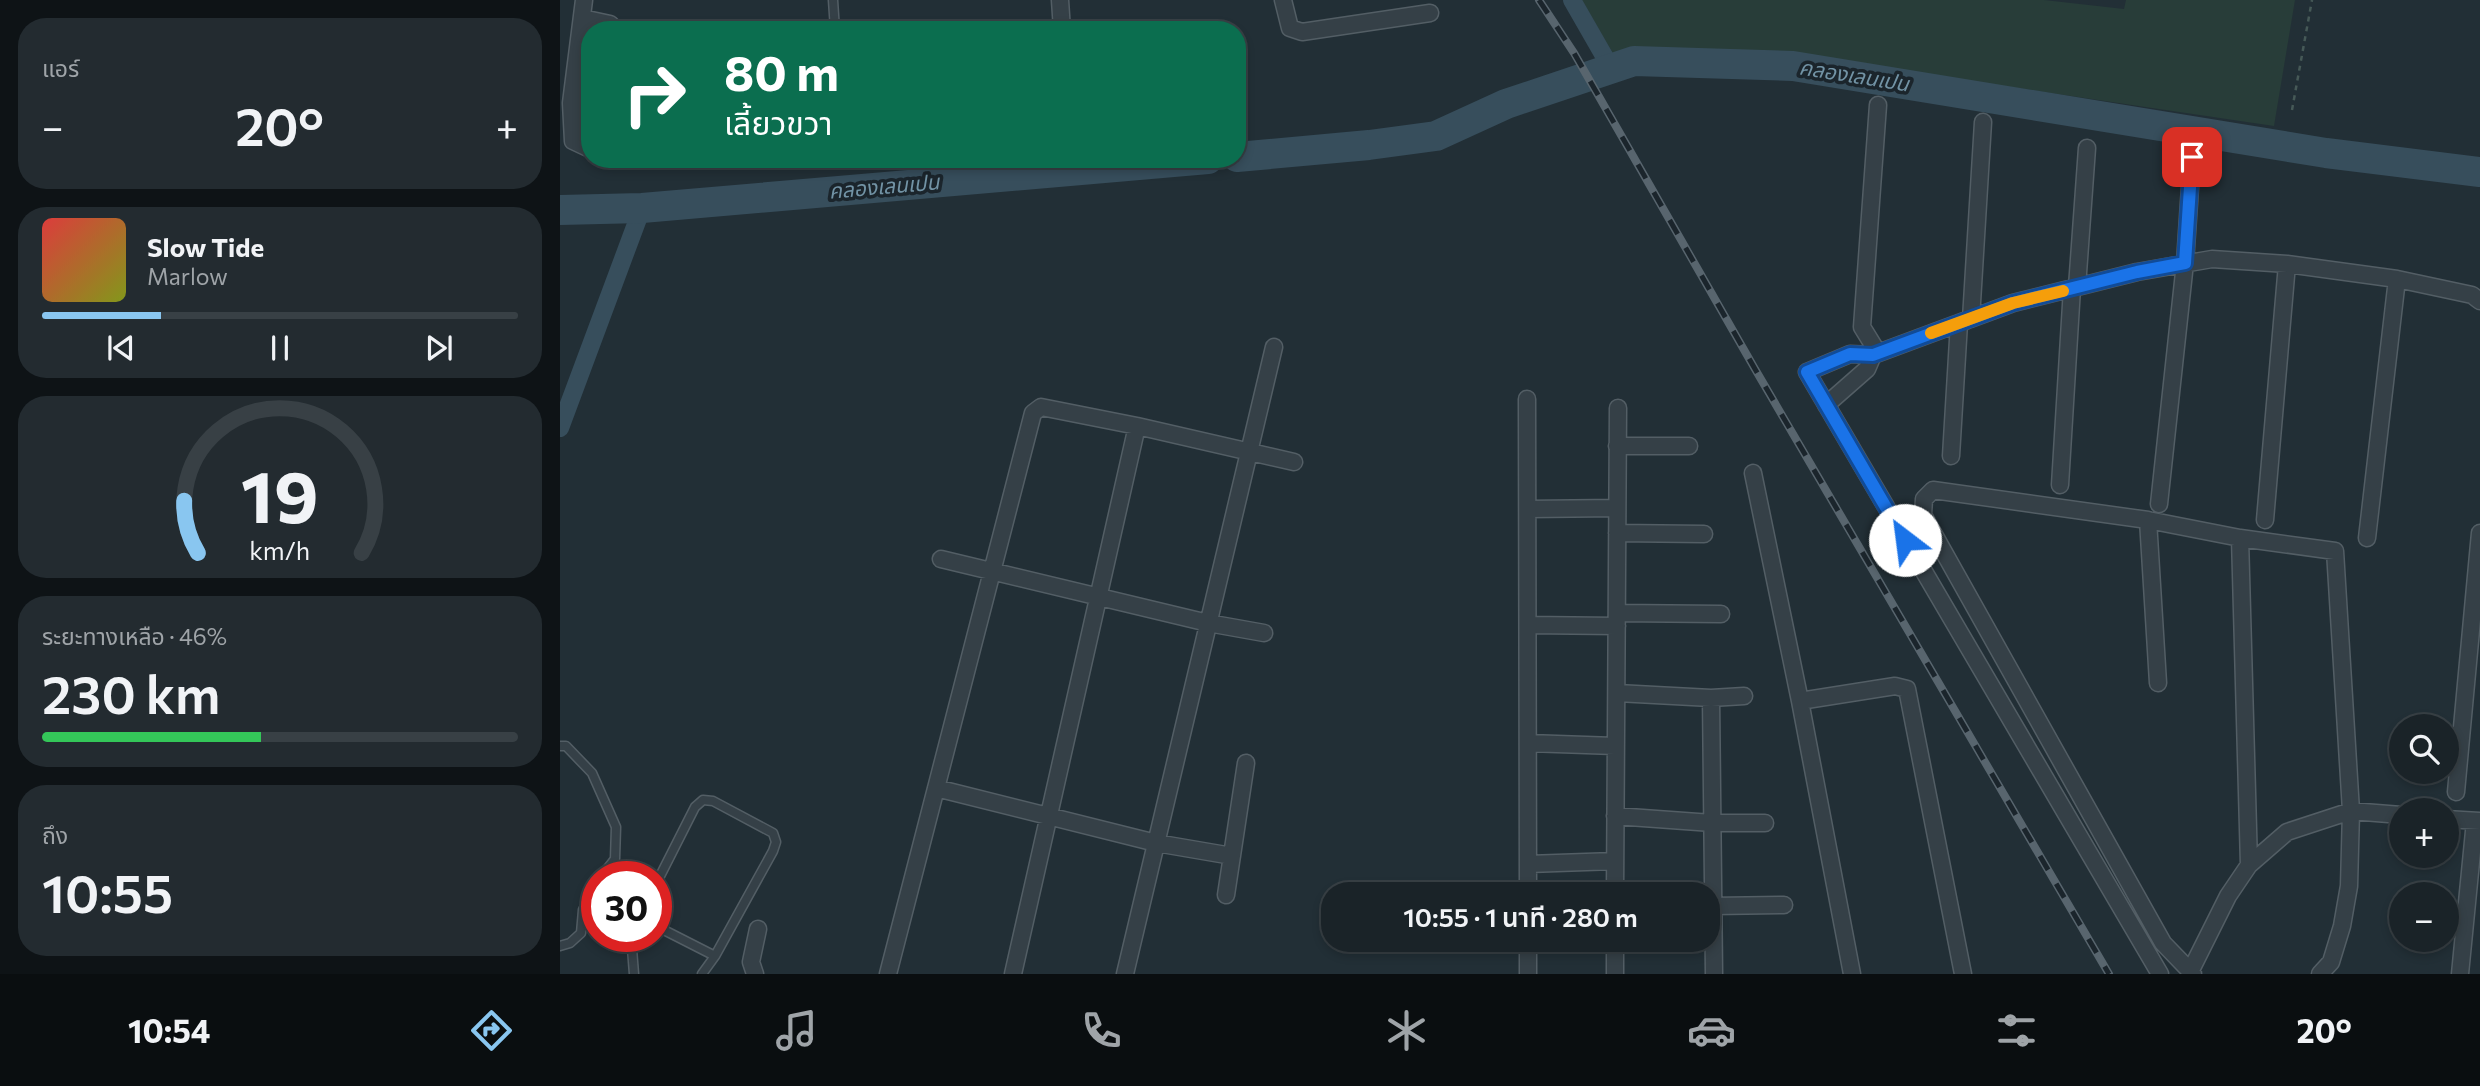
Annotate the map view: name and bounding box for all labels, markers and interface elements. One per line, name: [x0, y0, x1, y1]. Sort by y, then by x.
text: 80 m: [724, 41, 839, 101]
icon: right: [609, 49, 700, 140]
text: แอร์: [42, 54, 79, 82]
water label: คลองเลนเปน: [1798, 54, 1912, 96]
text: 20°: [235, 93, 324, 157]
text: −: [42, 102, 64, 149]
text: +: [496, 102, 518, 149]
text: เลี้ยวขวา: [724, 102, 832, 142]
pin: [2162, 127, 2222, 187]
icon: arrive: [2173, 138, 2211, 176]
water label: คลองเลนเปน: [828, 168, 941, 203]
text: Slow Tide: [147, 231, 264, 262]
text: Marlow: [147, 262, 228, 290]
icon: previous: [102, 329, 140, 367]
icon: pause: [261, 329, 299, 367]
icon: next: [420, 329, 458, 367]
text: 19: [241, 449, 319, 538]
position arrow: [1868, 503, 1942, 577]
text: km/h: [250, 535, 310, 565]
text: ระยะทางเหลือ · 46%: [42, 622, 227, 650]
text: 230 km: [42, 661, 220, 725]
map controls: [2389, 714, 2459, 952]
button: search: [2389, 714, 2459, 784]
button: +: [2389, 798, 2459, 868]
text: ถึง: [42, 821, 68, 849]
text: 10:55: [42, 860, 173, 924]
speed limit sign: 30: [581, 861, 672, 952]
button: −: [2389, 882, 2459, 952]
text: 10:55 · 1 นาที · 280 m: [1403, 901, 1638, 932]
icon: directions: [467, 1006, 516, 1055]
icon: music: [772, 1006, 821, 1055]
icon: phone: [1077, 1006, 1126, 1055]
icon: climate: [1382, 1006, 1431, 1055]
icon: car: [1687, 1006, 1736, 1055]
icon: filters: [1992, 1006, 2041, 1055]
text: 10:54: [128, 1010, 211, 1050]
text: 20°: [2297, 1010, 2352, 1050]

